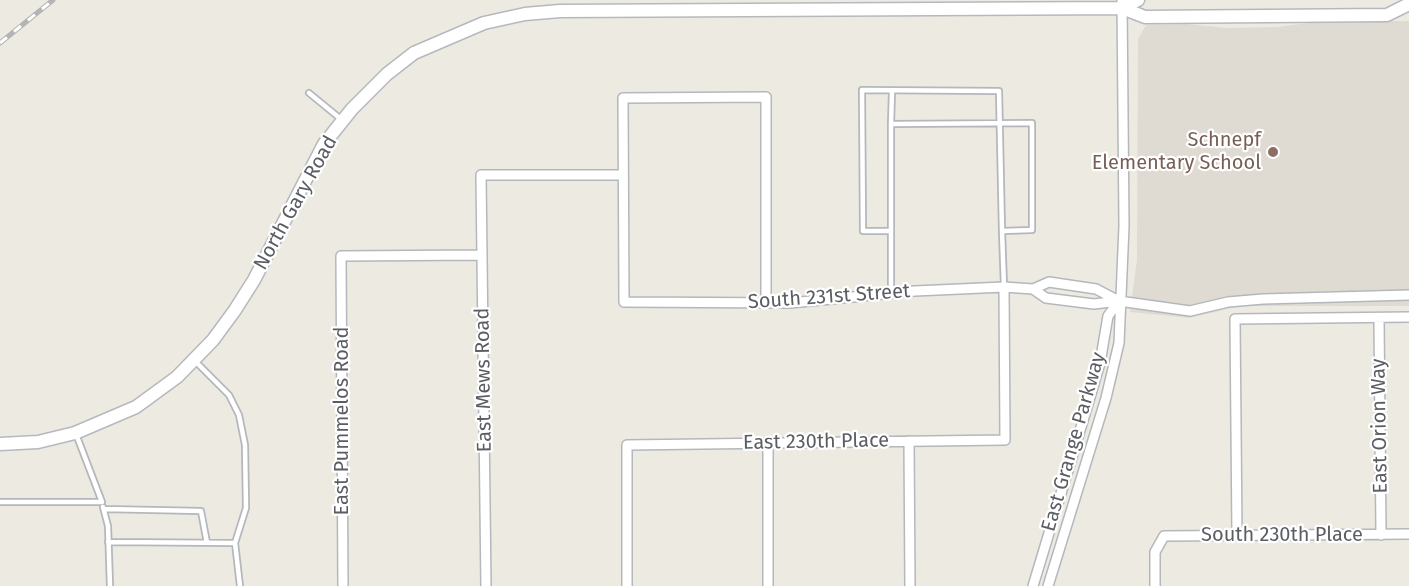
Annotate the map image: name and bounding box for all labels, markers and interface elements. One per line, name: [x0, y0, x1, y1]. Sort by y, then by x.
place label: Schnepf Elementary School: [1092, 128, 1261, 175]
street label: North Gary Road: [249, 132, 343, 274]
marker: Schnepf Elementary School: [1266, 145, 1280, 159]
street label: South 231st Street: [747, 279, 911, 315]
street label: East Mews Road: [471, 308, 497, 452]
street label: East Pummelos Road: [330, 326, 354, 516]
street label: East Grange Parkway: [1037, 350, 1111, 534]
street label: East Orion Way: [1367, 358, 1393, 494]
street label: East 230th Place: [743, 429, 889, 455]
street label: South 230th Place: [1201, 523, 1363, 547]

